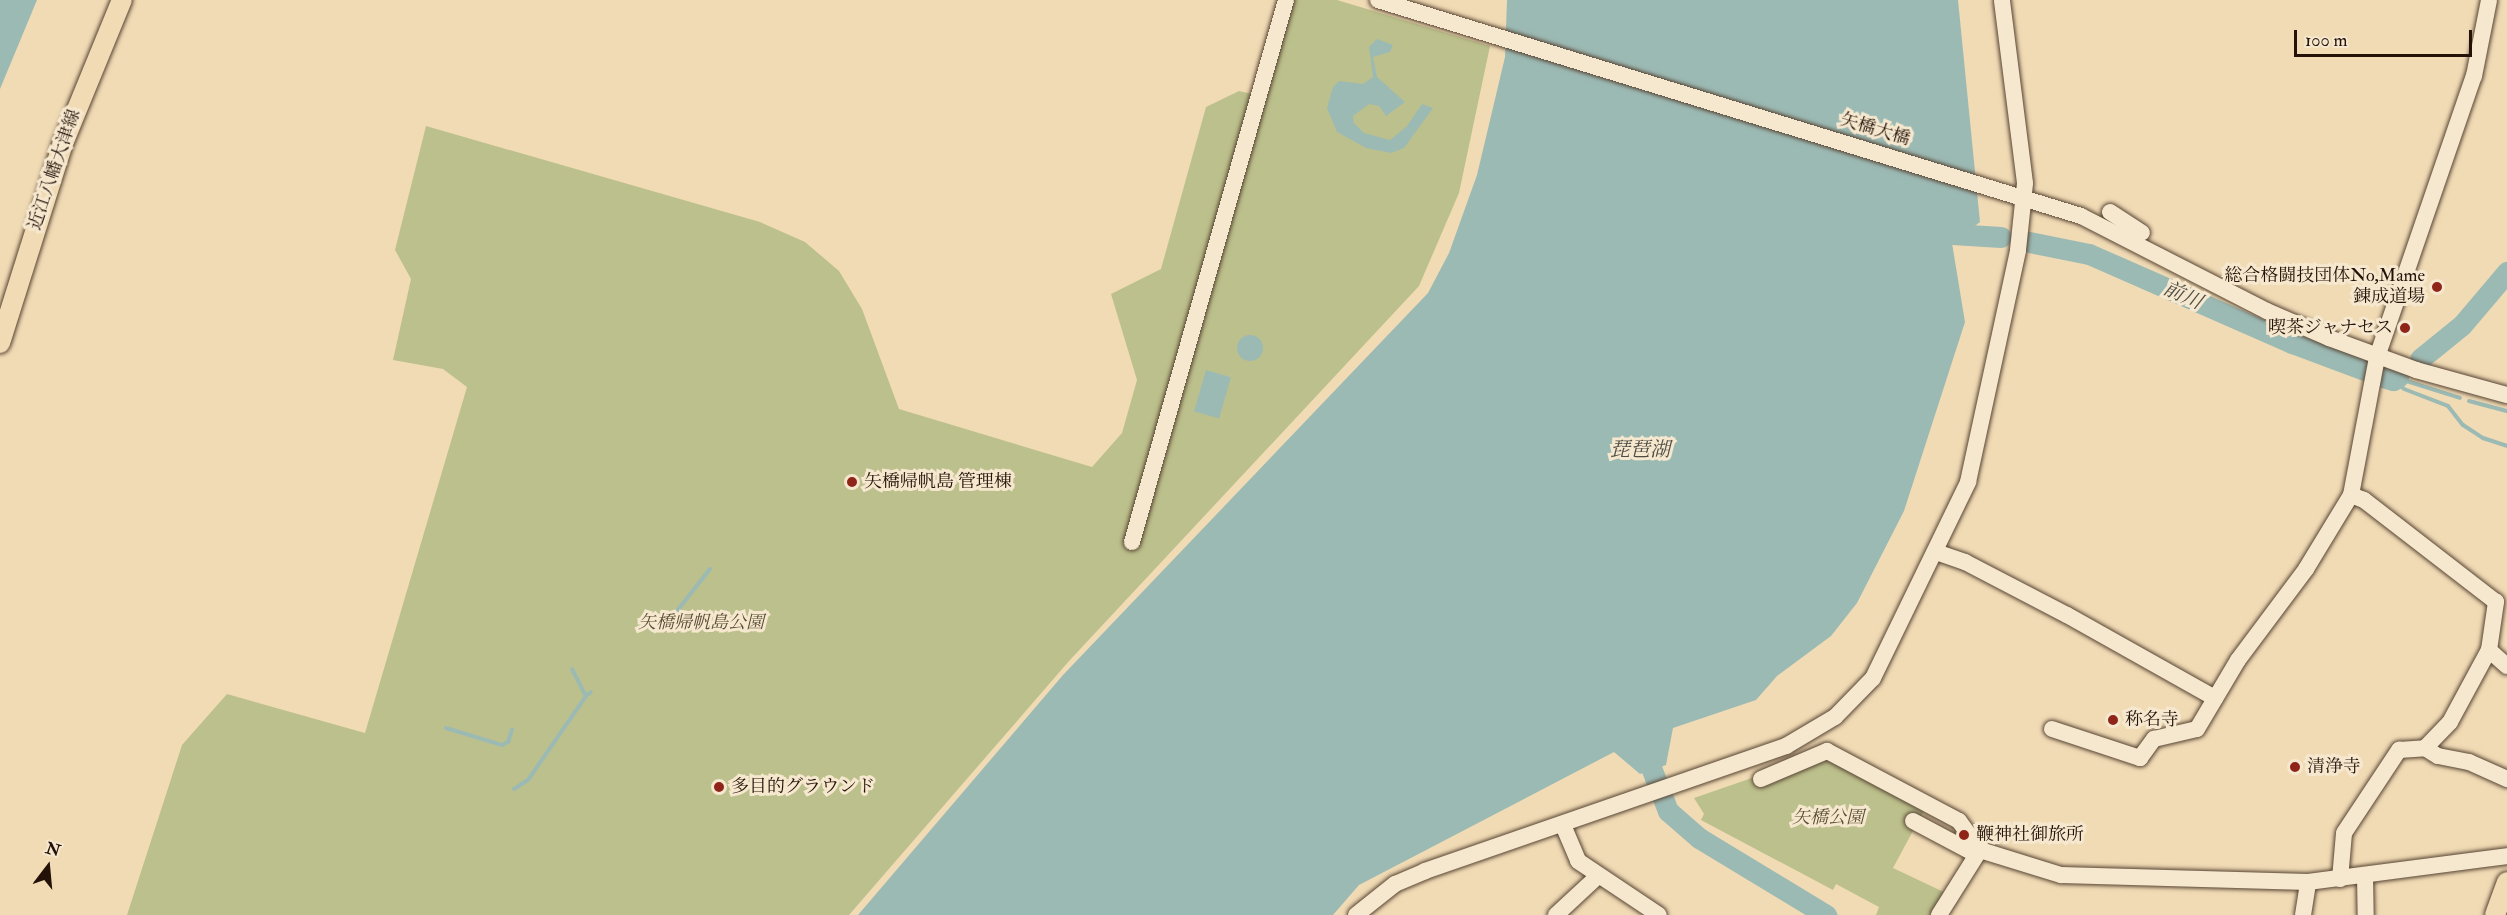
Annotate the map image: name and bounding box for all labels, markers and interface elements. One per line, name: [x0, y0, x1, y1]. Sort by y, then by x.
scale bar: [2297, 18, 2476, 56]
text: 100 m: [2305, 29, 2348, 52]
street label: 近江八幡大津線: [24, 107, 86, 233]
street label: 矢橋大橋: [1837, 109, 1913, 151]
place label: 総合格闘技団体No,Mame 錬成道場: [2224, 266, 2425, 308]
water label: 前川: [2160, 276, 2206, 314]
marker: 総合格闘技団体No,Mame 錬成道場: [2430, 280, 2444, 294]
place label: 喫茶ジャナセス: [2267, 317, 2393, 339]
marker: 喫茶ジャナセス: [2398, 321, 2412, 335]
water label: 琵琶湖: [1610, 437, 1670, 461]
place label: 矢橋帰帆島 管理棟: [864, 471, 1012, 493]
marker: 矢橋帰帆島 管理棟: [845, 475, 859, 489]
park label: 矢橋帰帆島公園: [638, 612, 764, 634]
place label: 称名寺: [2125, 709, 2179, 731]
marker: 称名寺: [2106, 713, 2120, 727]
place label: 清浄寺: [2307, 756, 2361, 778]
marker: 清浄寺: [2288, 760, 2302, 774]
place label: 多目的グラウンド: [731, 776, 875, 798]
marker: 多目的グラウンド: [712, 780, 726, 794]
park label: 矢橋公園: [1792, 807, 1864, 829]
place label: 鞭神社御旅所: [1976, 824, 2084, 846]
marker: 鞭神社御旅所: [1957, 828, 1971, 842]
north arrow: [18, 837, 78, 897]
text: N: [43, 838, 63, 861]

